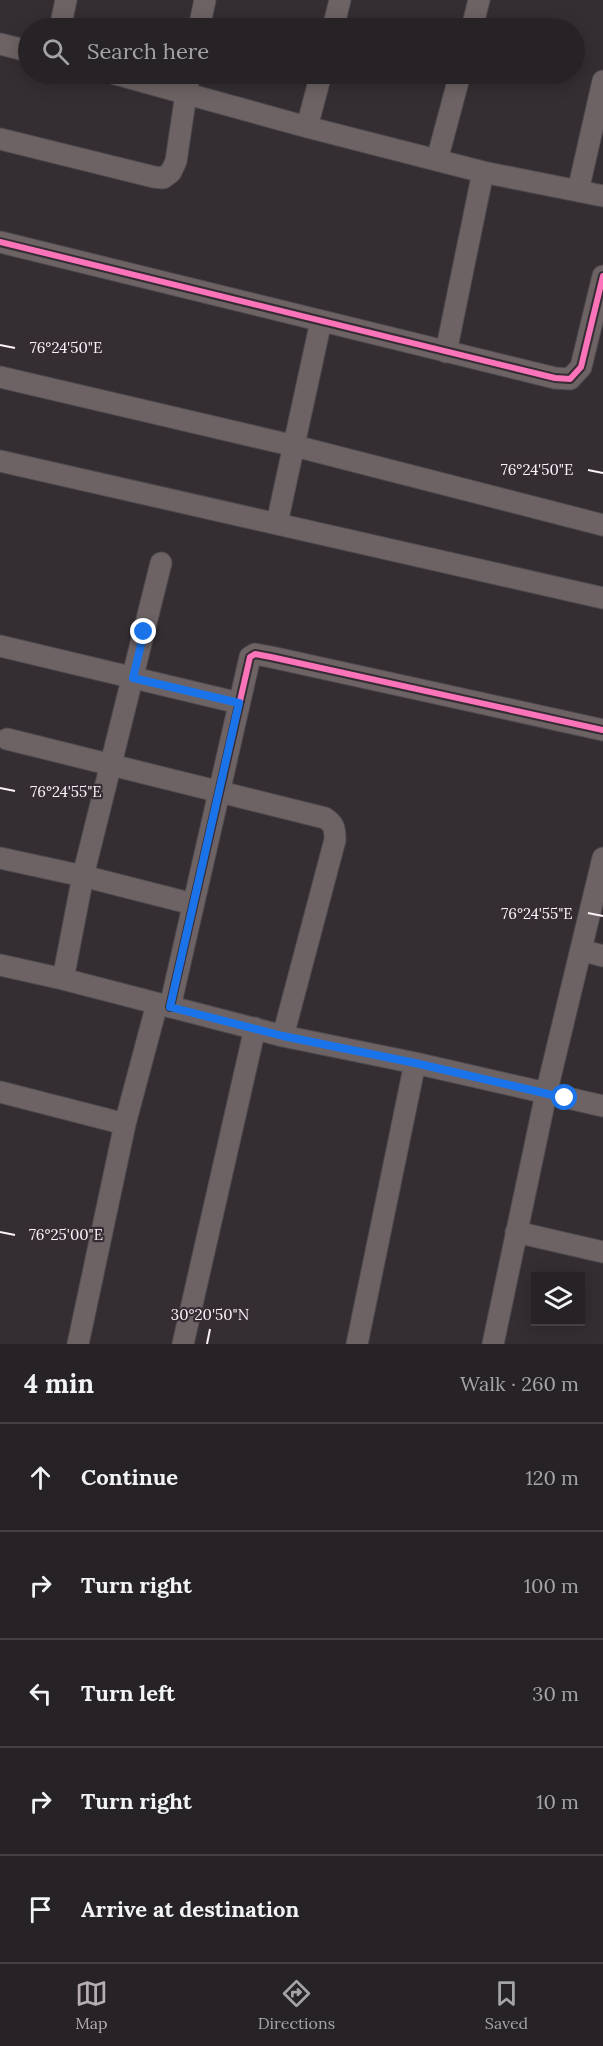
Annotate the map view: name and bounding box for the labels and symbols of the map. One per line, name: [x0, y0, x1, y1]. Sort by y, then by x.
text: 76°24'50"E: [30, 338, 102, 357]
text: 76°24'50"E: [501, 460, 573, 479]
route end: [130, 618, 156, 644]
text: 76°24'55"E: [30, 782, 102, 801]
text: 76°24'55"E: [501, 904, 573, 923]
route start: [551, 1084, 577, 1110]
text: 76°25'00"E: [29, 1225, 103, 1244]
text: 30°20'50"N: [171, 1305, 249, 1324]

